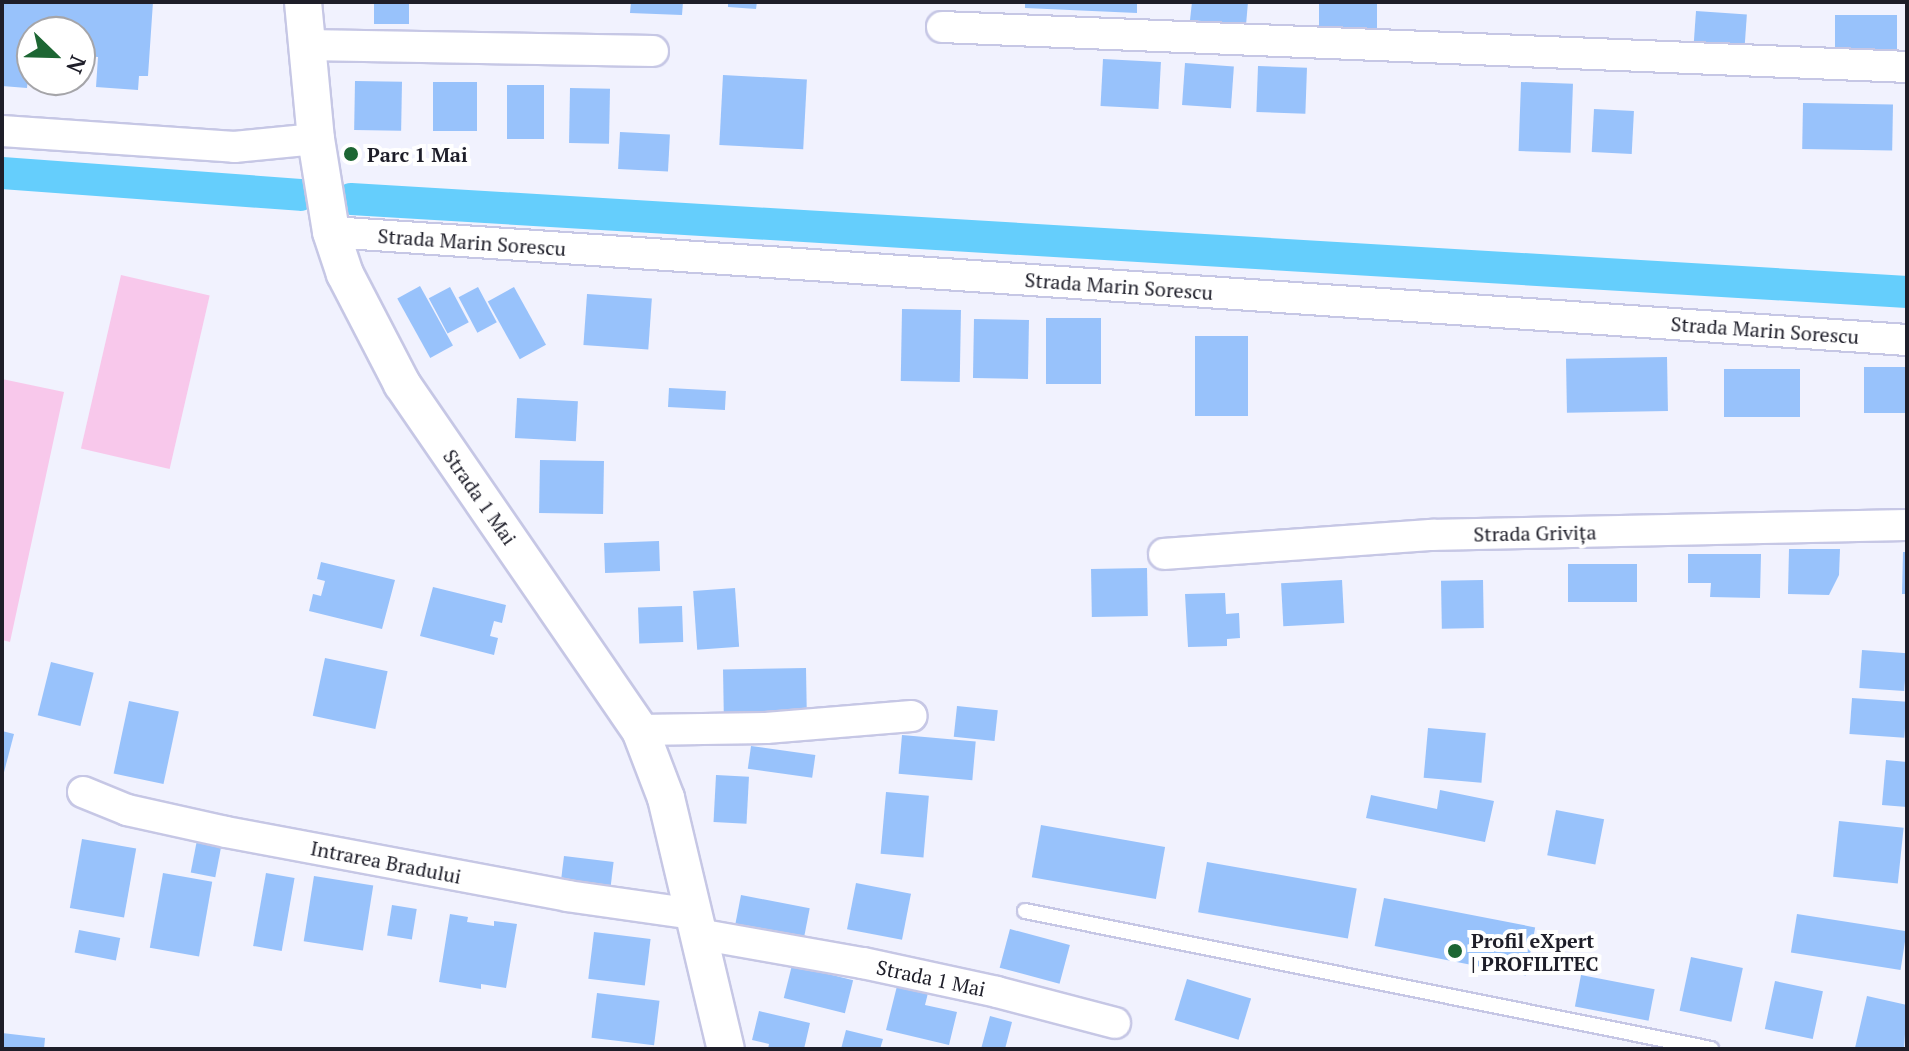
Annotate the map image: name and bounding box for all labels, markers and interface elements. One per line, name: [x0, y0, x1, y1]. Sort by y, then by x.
north arrow: [16, 16, 96, 96]
text: N: [60, 51, 93, 78]
place label: Parc 1 Mai: [367, 142, 468, 166]
marker: Parc 1 Mai: [342, 145, 360, 163]
street label: Strada Marin Sorescu: [377, 223, 567, 261]
street label: Strada Marin Sorescu: [1024, 267, 1214, 305]
street label: Strada Marin Sorescu: [1670, 311, 1860, 349]
street label: Strada 1 Mai: [438, 445, 522, 549]
street label: Strada Grivița: [1473, 520, 1597, 546]
street label: Intrarea Bradului: [309, 836, 463, 888]
place label: Profil eXpert | PROFILITEC: [1471, 928, 1599, 975]
marker: Profil eXpert | PROFILITEC: [1446, 942, 1464, 960]
street label: Strada 1 Mai: [874, 955, 988, 1001]

